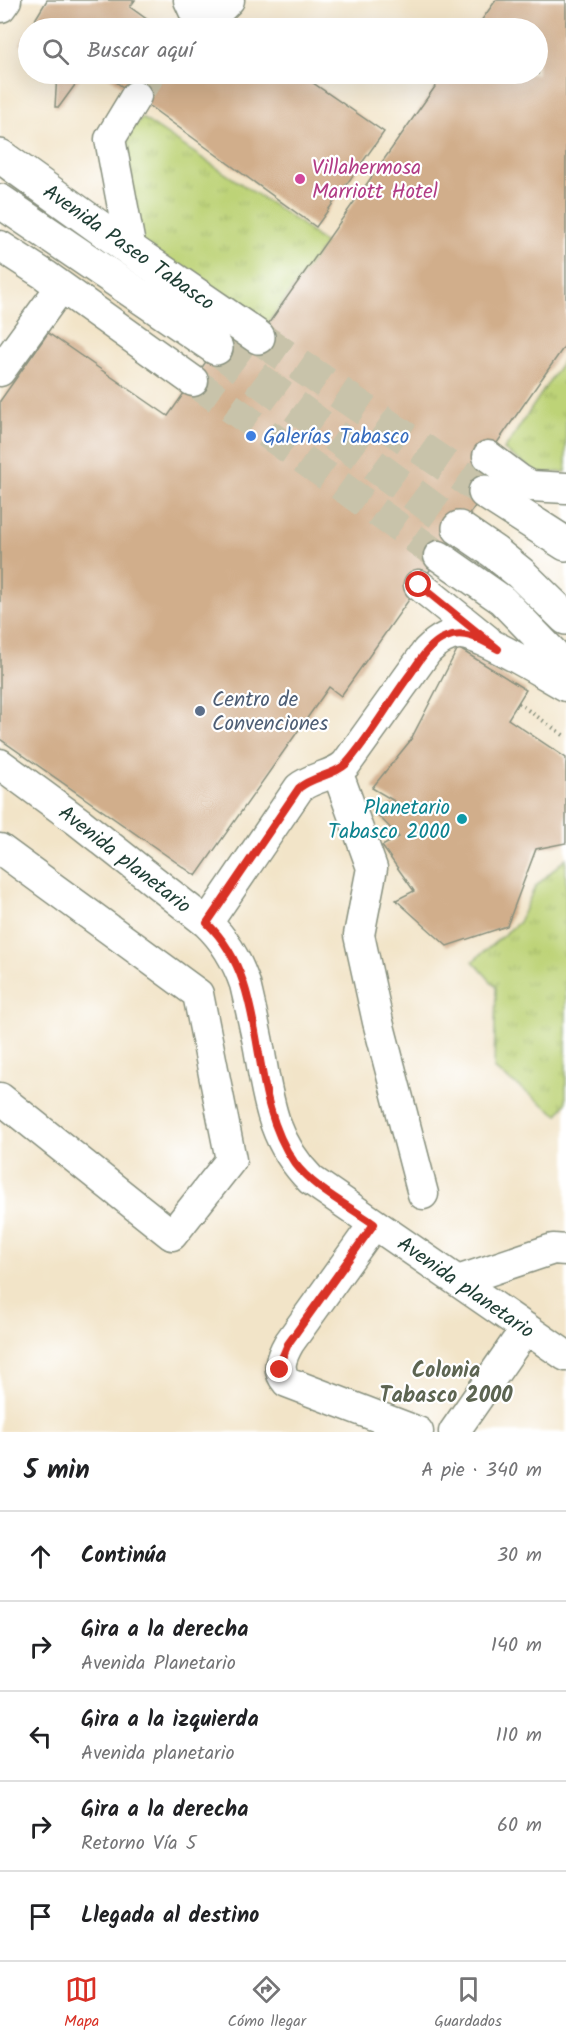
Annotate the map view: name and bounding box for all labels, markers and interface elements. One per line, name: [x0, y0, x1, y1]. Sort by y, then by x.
search box: [18, 18, 548, 84]
text: Buscar aquí: [87, 34, 194, 69]
icon: search: [39, 35, 72, 68]
place label: Villahermosa Marriott Hotel: [312, 152, 438, 209]
marker: Villahermosa Marriott Hotel: [293, 172, 307, 186]
street label: Avenida Paseo Tabasco: [35, 176, 221, 320]
place label: Galerías Tabasco: [263, 421, 409, 454]
marker: Galerías Tabasco: [244, 429, 258, 443]
route start: [405, 571, 431, 597]
place label: Centro de Convenciones: [212, 684, 328, 741]
marker: Centro de Convenciones: [193, 704, 207, 718]
place label: Planetario Tabasco 2000: [328, 792, 450, 849]
street label: Avenida planetario: [50, 798, 198, 923]
marker: Planetario Tabasco 2000: [455, 812, 469, 826]
street label: Avenida planetario: [390, 1228, 541, 1348]
district label: Colonia Tabasco 2000: [379, 1354, 513, 1414]
route end: [266, 1356, 292, 1382]
text: 5 min: [24, 1450, 90, 1492]
text: A pie · 340 m: [421, 1455, 542, 1487]
text: Continúa: [81, 1539, 166, 1574]
icon: ahead: [24, 1540, 57, 1573]
text: 30 m: [497, 1540, 542, 1572]
text: Gira a la derecha: [81, 1613, 248, 1648]
icon: right: [24, 1630, 57, 1663]
text: 140 m: [491, 1630, 542, 1662]
text: Avenida Planetario: [81, 1648, 236, 1680]
text: Gira a la izquierda: [81, 1703, 259, 1738]
icon: left: [24, 1720, 57, 1753]
text: 110 m: [496, 1720, 542, 1752]
text: Avenida planetario: [81, 1738, 234, 1770]
text: Gira a la derecha: [81, 1793, 248, 1828]
icon: right: [24, 1810, 57, 1843]
text: 60 m: [497, 1810, 542, 1842]
text: Retorno Vía 5: [81, 1828, 196, 1860]
text: Llegada al destino: [81, 1899, 259, 1934]
icon: arrive: [24, 1900, 57, 1933]
tab: Mapa: [64, 1973, 99, 2034]
tab: Cómo llegar: [227, 1973, 306, 2034]
tab: Guardados: [434, 1973, 502, 2034]

